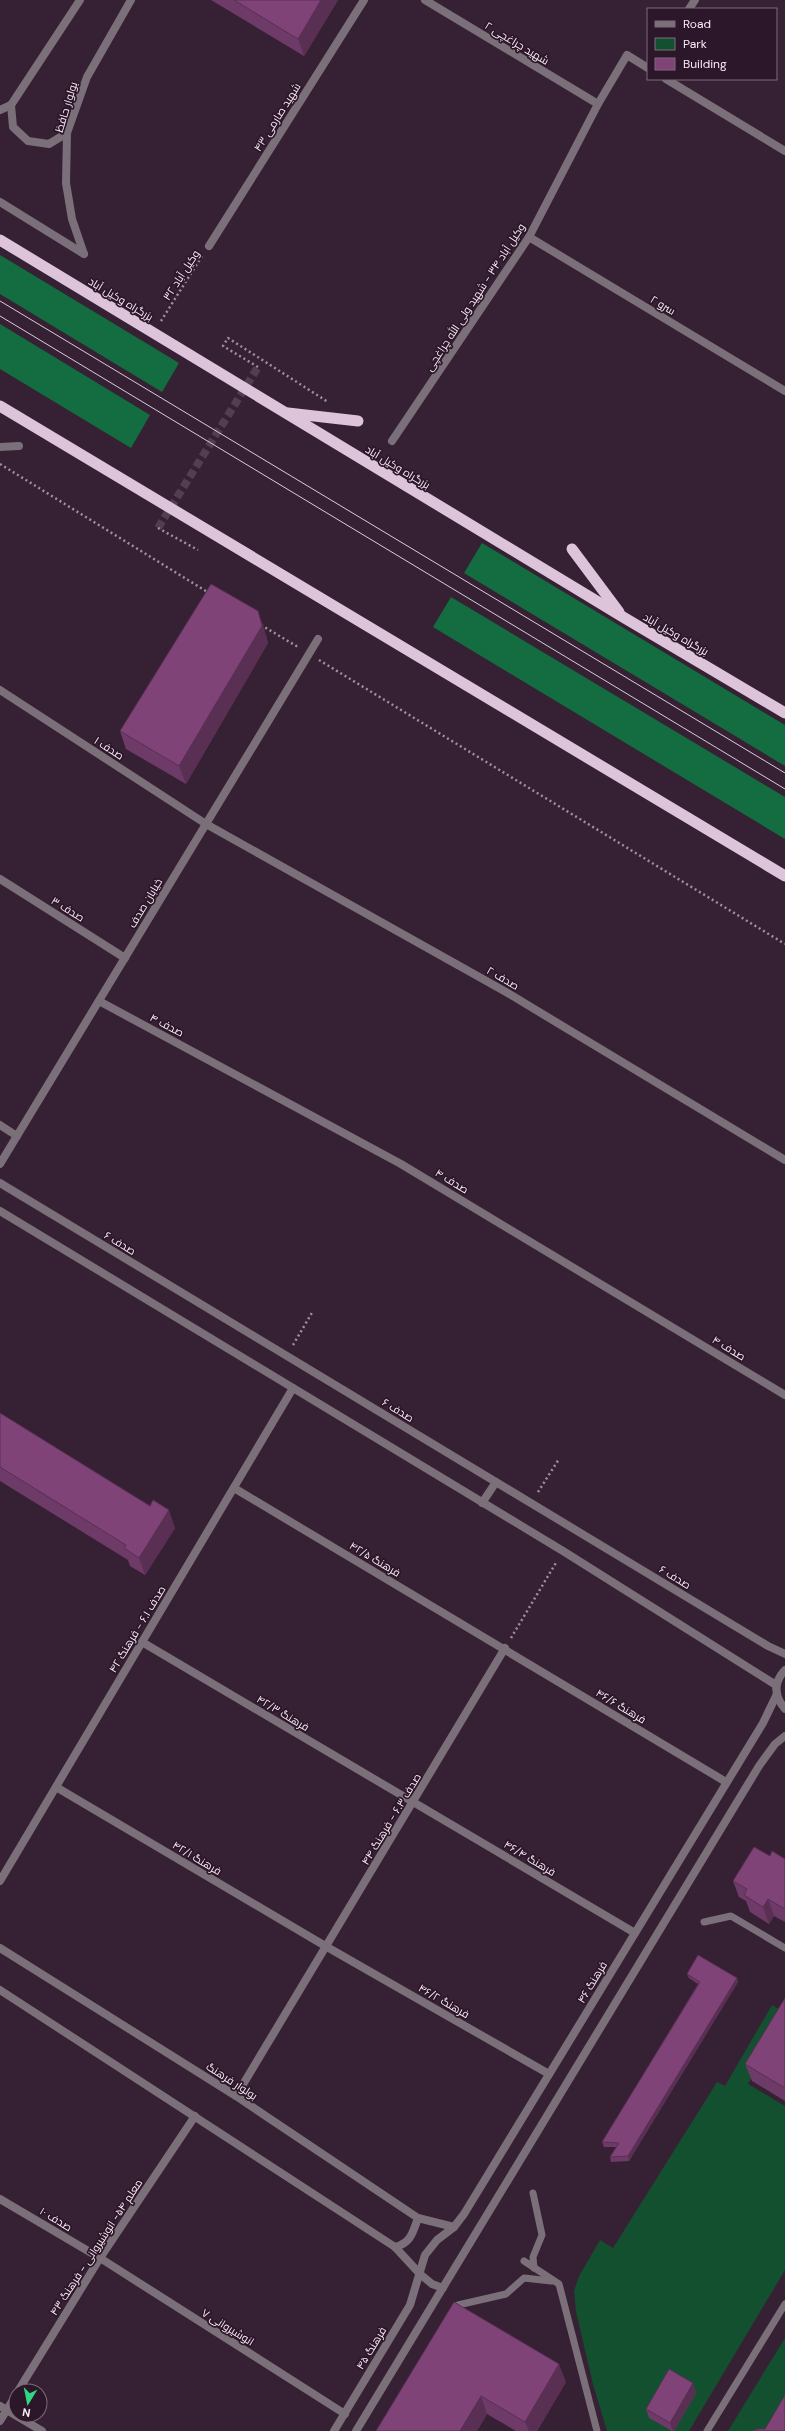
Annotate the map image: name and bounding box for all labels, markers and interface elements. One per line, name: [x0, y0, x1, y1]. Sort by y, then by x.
legend: [647, 8, 777, 80]
text: Road: [683, 16, 711, 32]
street label: شهید چراغچی ۲: [482, 18, 552, 68]
text: Park: [683, 36, 707, 52]
text: Building: [683, 56, 727, 72]
street label: بولوار حافظ: [52, 80, 80, 134]
street label: شهید صارمی ۴۳: [250, 80, 304, 154]
street label: وکیل آباد ۳۴ - شهید ولی الله چراغچی: [421, 220, 528, 374]
street label: وکیل آباد ۳۲: [160, 247, 202, 303]
street label: بزرگراه وکیل آباد: [86, 274, 156, 324]
street label: سرو ۲: [648, 292, 678, 318]
street label: بزرگراه وکیل آباد: [363, 442, 433, 492]
street label: بزرگراه وکیل آباد: [641, 610, 711, 658]
street label: صدف ۱: [92, 733, 126, 763]
street label: خیابان صدف: [125, 876, 165, 930]
street label: صدف ۳: [49, 893, 87, 925]
street label: صدف ۲: [484, 963, 522, 993]
street label: صدف ۴: [148, 1010, 186, 1040]
street label: صدف ۴: [433, 1166, 471, 1196]
street label: صدف ۶: [102, 1228, 138, 1258]
street label: صدف ۴: [710, 1333, 748, 1363]
street label: صدف ۶: [380, 1395, 416, 1425]
street label: فرهنگ ۴۲/۵: [347, 1538, 403, 1580]
street label: صدف ۶: [657, 1562, 693, 1592]
street label: صدف ۶.۱ - فرهنگ ۴۲: [106, 1583, 168, 1675]
street label: فرهنگ ۴۶/۶: [593, 1686, 649, 1726]
street label: فرهنگ ۴۲/۳: [254, 1692, 312, 1734]
street label: صدف ۶.۳ - فرهنگ ۴۴: [358, 1771, 424, 1867]
street label: فرهنگ ۴۶/۴: [502, 1837, 558, 1879]
street label: فرهنگ ۴۲/۱: [170, 1838, 224, 1878]
street label: فرهنگ ۴۶: [574, 1958, 610, 2006]
street label: فرهنگ ۴۶/۲: [416, 1981, 472, 2021]
street label: بولوار فرهنگ: [204, 2059, 260, 2103]
street label: معلم ۵۴- انوشیروانی - فرهنگ ۴۳: [47, 2176, 146, 2318]
street label: صدف ۱۰: [37, 2204, 75, 2234]
street label: انوشیروانی ۷: [199, 2305, 257, 2349]
street label: فرهنگ ۴۵: [353, 2324, 389, 2372]
north arrow: [8, 2383, 48, 2423]
text: N: [21, 2405, 31, 2420]

